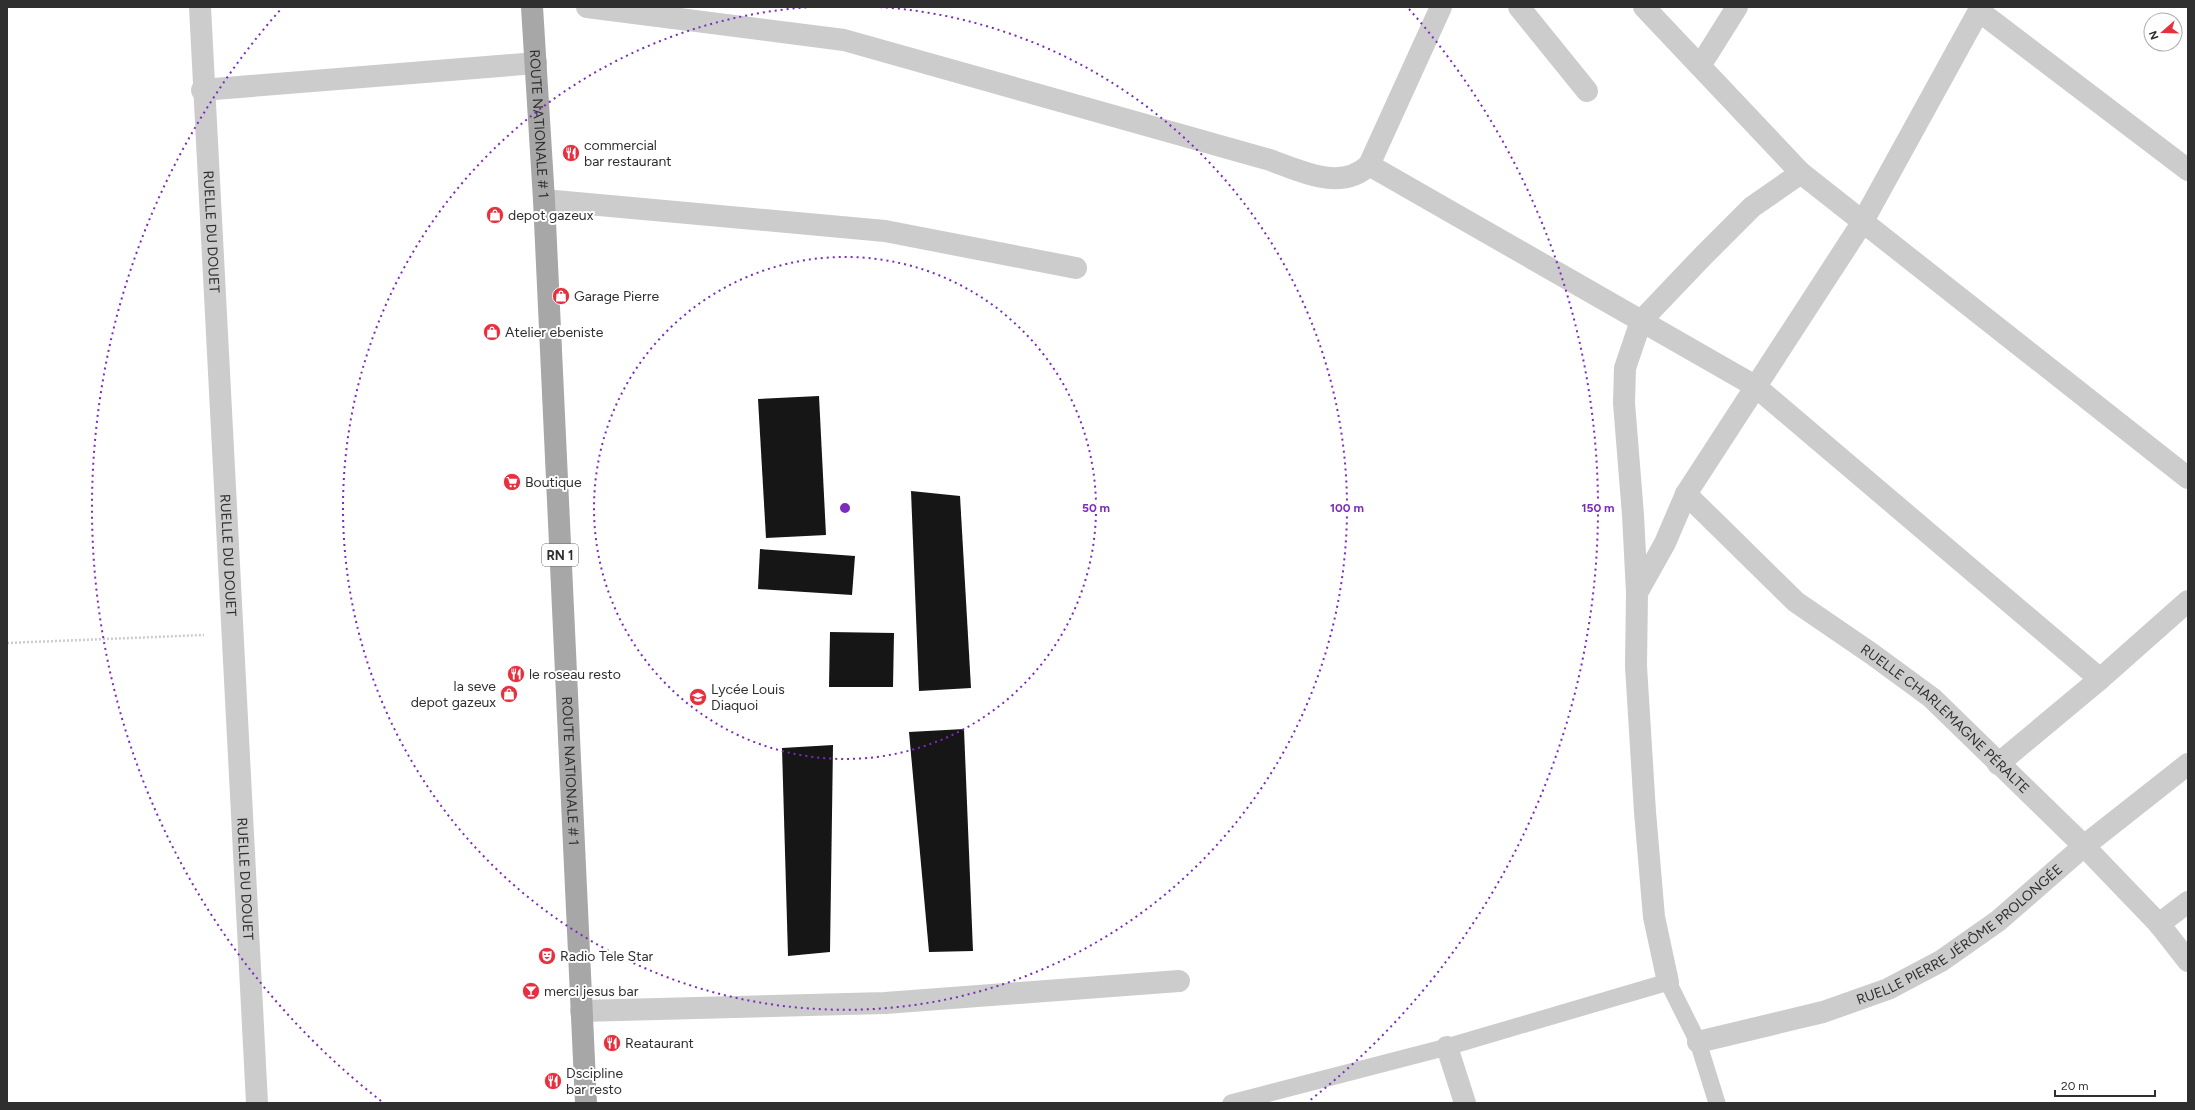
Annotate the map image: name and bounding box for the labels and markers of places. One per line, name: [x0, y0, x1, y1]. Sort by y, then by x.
place label: commercial bar restaurant: [584, 137, 672, 170]
restaurant icon: commercial bar restaurant: [561, 143, 581, 163]
shop icon: depot gazeux: [485, 205, 505, 225]
place label: depot gazeux: [508, 207, 594, 224]
shop icon: Garage Pierre: [551, 286, 571, 306]
place label: Garage Pierre: [574, 288, 659, 305]
shop icon: Atelier ebeniste: [482, 322, 502, 342]
place label: Atelier ebeniste: [505, 324, 604, 341]
supermarket icon: Boutique: [502, 472, 522, 492]
place label: Boutique: [525, 474, 582, 491]
centre of rings: [838, 501, 852, 515]
restaurant icon: le roseau resto: [506, 664, 526, 684]
place label: le roseau resto: [529, 666, 621, 683]
place label: la seve depot gazeux: [411, 678, 496, 711]
place label: Lycée Louis Diaquoi: [711, 681, 785, 714]
shop icon: la seve depot gazeux: [499, 684, 519, 704]
school or university icon: Lycée Louis Diaquoi: [688, 687, 708, 707]
theatre icon: Radio Tele Star: [537, 946, 557, 966]
place label: Radio Tele Star: [560, 948, 654, 965]
bar icon: merci jesus bar: [521, 981, 541, 1001]
place label: merci jesus bar: [544, 983, 639, 1000]
restaurant icon: Reataurant: [602, 1033, 622, 1053]
place label: Reataurant: [625, 1035, 694, 1052]
place label: Dscipline bar resto: [566, 1065, 623, 1098]
restaurant icon: Dscipline bar resto: [543, 1071, 563, 1091]

